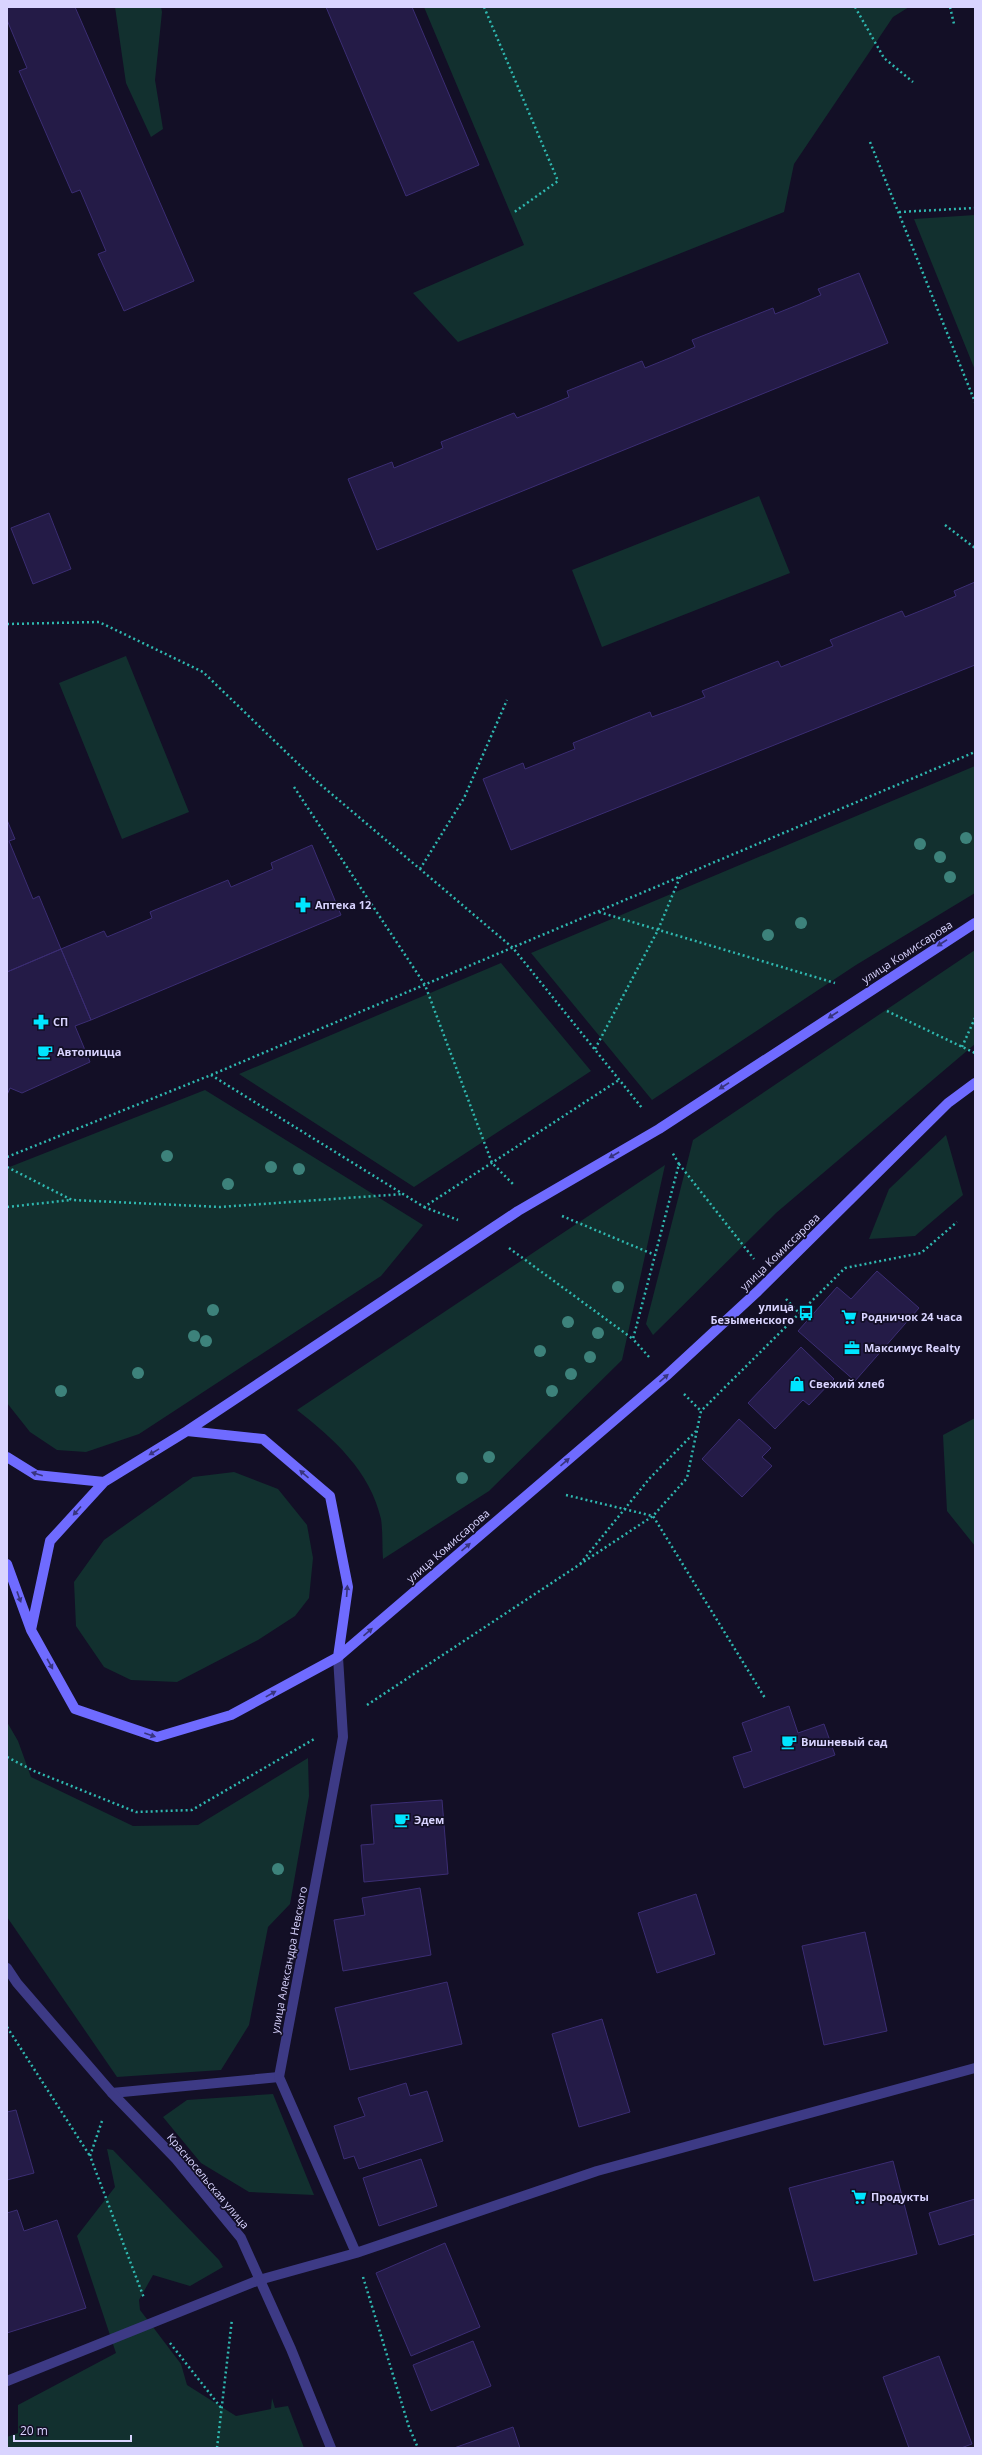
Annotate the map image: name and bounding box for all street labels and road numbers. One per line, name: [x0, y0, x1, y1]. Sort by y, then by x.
street label: улица Комиссарова: [858, 917, 955, 987]
street label: улица Комиссарова: [737, 1210, 823, 1294]
street label: улица Комиссарова: [403, 1505, 492, 1586]
street label: улица Александра Невского: [267, 1885, 310, 2035]
street label: Красносельская улица: [164, 2130, 253, 2232]

